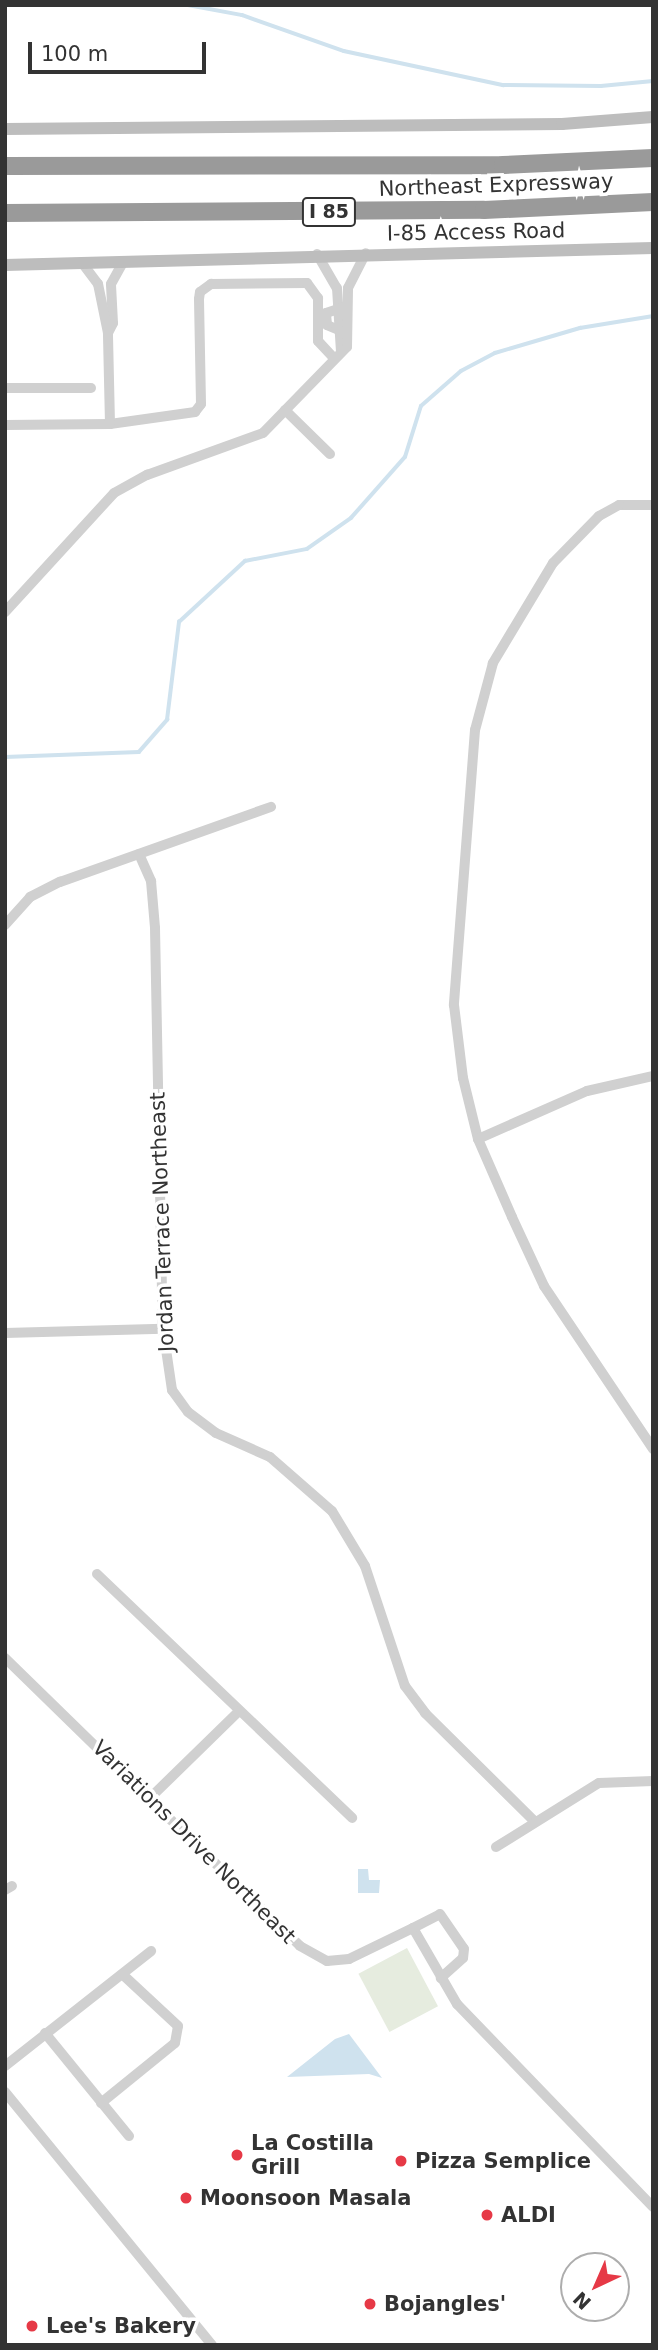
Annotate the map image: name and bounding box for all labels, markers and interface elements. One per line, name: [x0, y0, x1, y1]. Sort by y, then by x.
scale bar: [32, 28, 210, 72]
text: 100 m: [41, 42, 108, 66]
street label: Northeast Expressway: [378, 168, 614, 202]
road number: I 85: [301, 196, 357, 228]
street label: I-85 Access Road: [387, 218, 565, 246]
street label: Jordan Terrace Northeast: [145, 1092, 179, 1352]
street label: Variations Drive Northeast: [87, 1735, 301, 1949]
place label: La Costilla Grill: [251, 2130, 374, 2180]
marker: La Costilla Grill: [229, 2147, 245, 2163]
place label: Pizza Semplice: [415, 2148, 591, 2174]
marker: Pizza Semplice: [393, 2153, 409, 2169]
place label: Moonsoon Masala: [200, 2185, 411, 2211]
marker: Moonsoon Masala: [178, 2190, 194, 2206]
place label: ALDI: [501, 2202, 556, 2228]
marker: ALDI: [479, 2207, 495, 2223]
north arrow: [560, 2252, 630, 2322]
text: N: [568, 2287, 595, 2314]
place label: Bojangles': [384, 2291, 506, 2317]
marker: Bojangles': [362, 2296, 378, 2312]
place label: Lee's Bakery: [46, 2313, 196, 2339]
marker: Lee's Bakery: [24, 2318, 40, 2334]

